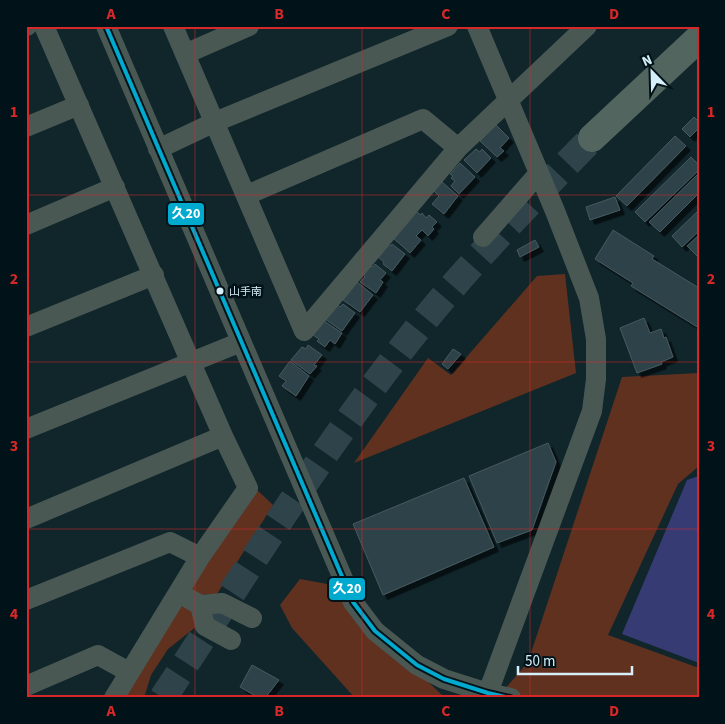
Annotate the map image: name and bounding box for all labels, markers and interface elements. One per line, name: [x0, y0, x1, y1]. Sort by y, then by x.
text: A: [105, 3, 116, 25]
text: B: [274, 3, 284, 25]
text: C: [441, 3, 451, 25]
text: D: [609, 3, 619, 25]
north arrow: [628, 48, 678, 98]
text: N: [639, 50, 656, 72]
text: 1: [10, 101, 18, 123]
text: 1: [707, 101, 715, 123]
line badge: 久20: [167, 202, 205, 226]
text: 久20: [172, 204, 200, 224]
text: 2: [10, 268, 18, 290]
text: 2: [707, 268, 715, 290]
place label: 山手南: [229, 284, 262, 299]
marker: 山手南: [215, 286, 225, 296]
text: 3: [10, 435, 18, 457]
text: 3: [707, 435, 715, 457]
line badge: 久20: [328, 577, 366, 601]
text: 久20: [333, 579, 361, 599]
text: 4: [10, 603, 19, 625]
text: 4: [707, 603, 716, 625]
scale bar: [518, 644, 631, 676]
text: 50 m: [525, 651, 555, 672]
text: A: [105, 700, 116, 722]
text: B: [274, 700, 284, 722]
text: C: [441, 700, 451, 722]
text: D: [609, 700, 619, 722]

